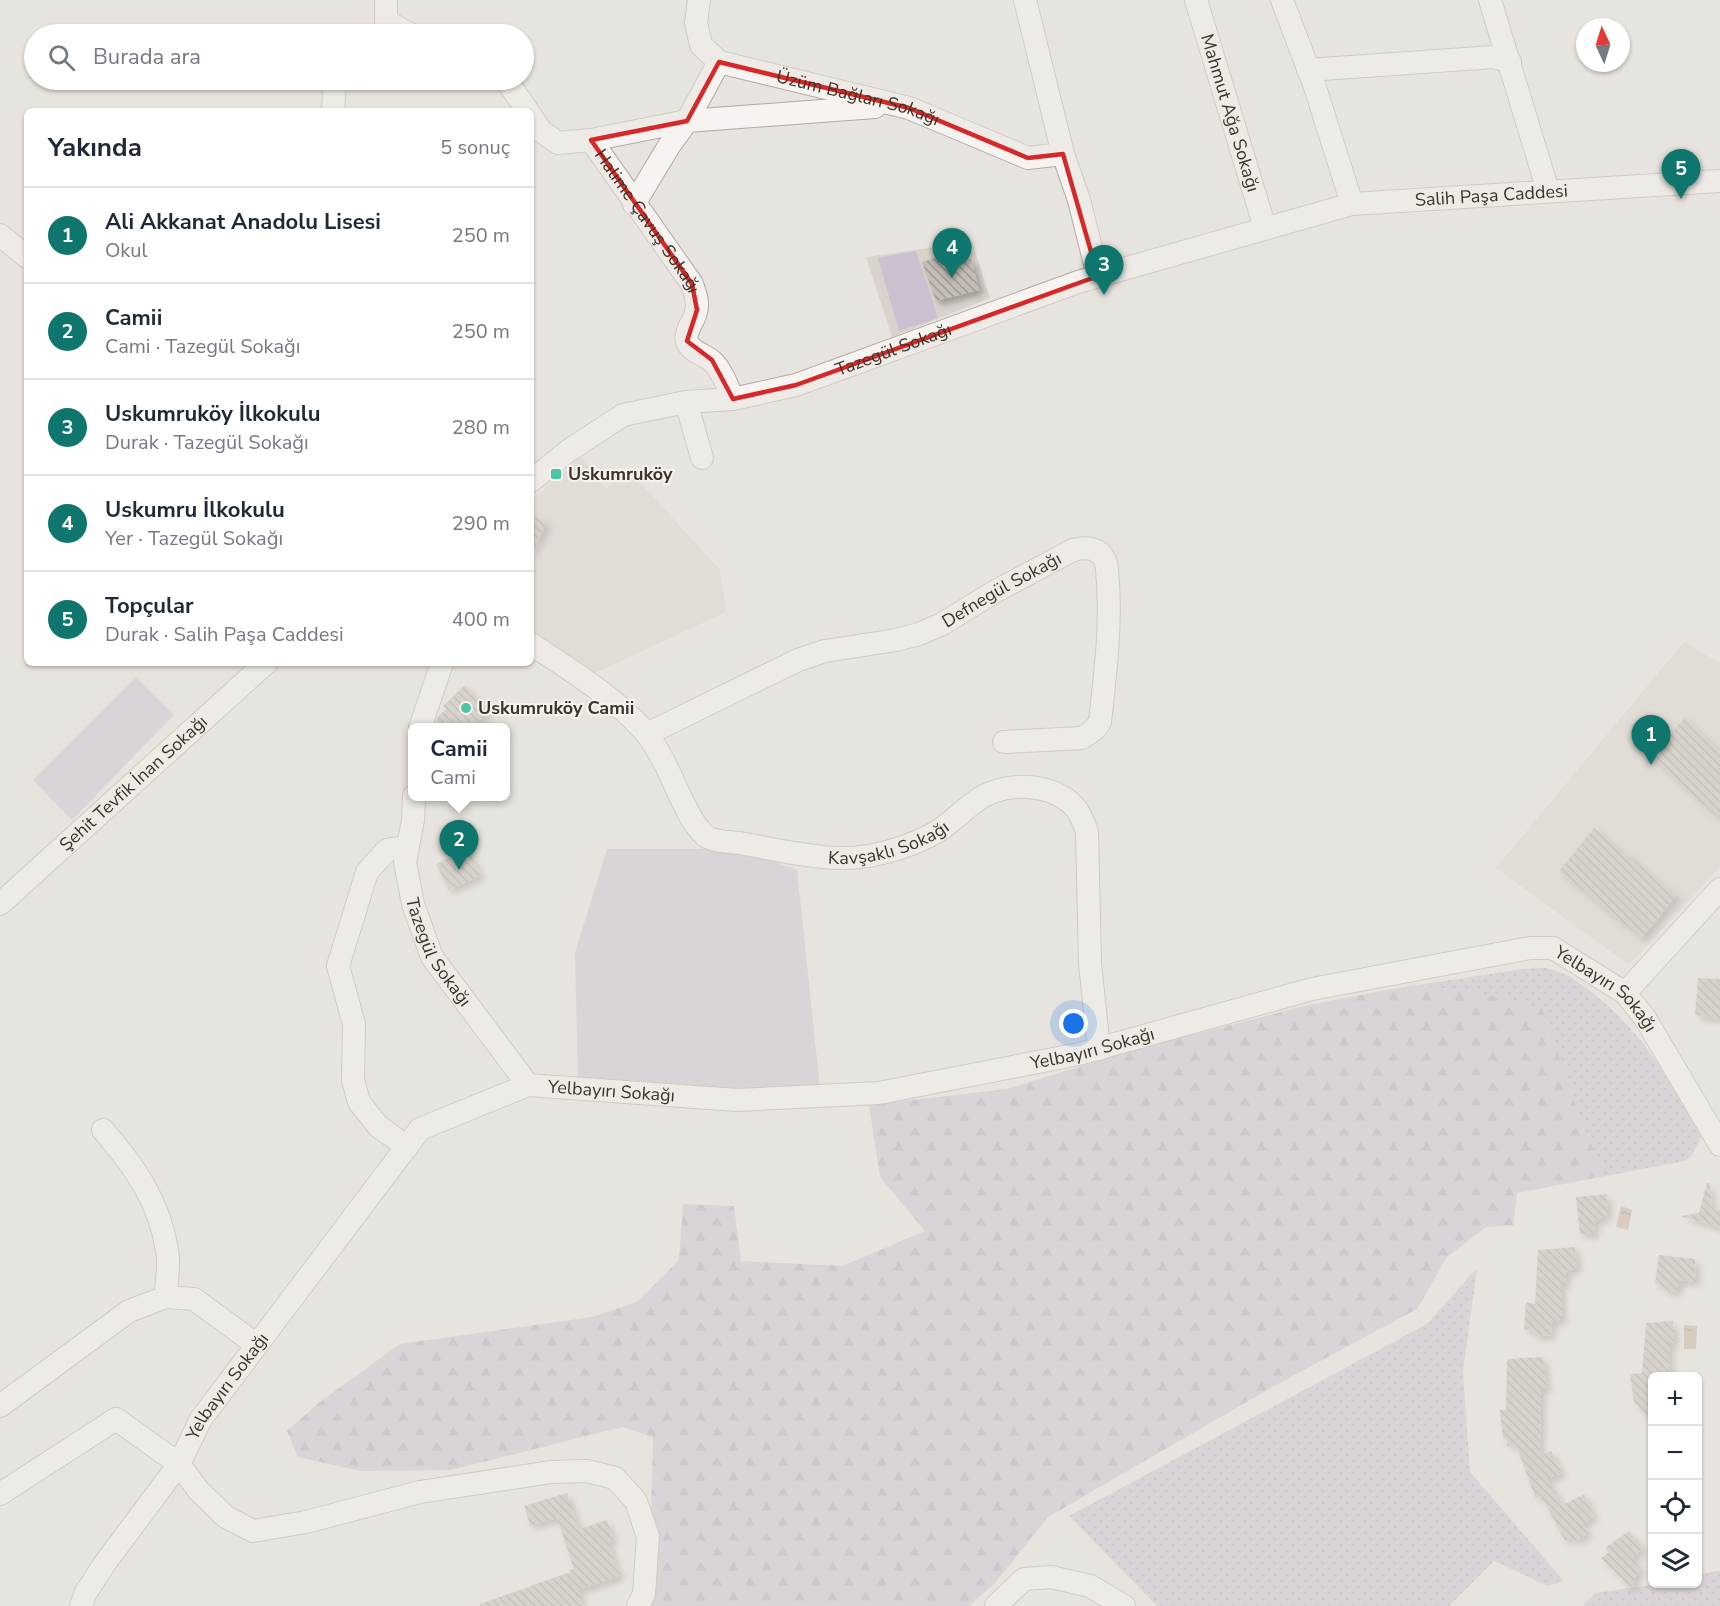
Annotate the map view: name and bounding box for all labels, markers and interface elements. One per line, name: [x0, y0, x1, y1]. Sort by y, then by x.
north arrow: [1576, 18, 1630, 72]
search box: [24, 24, 534, 90]
street label: Mahmut Ağa Sokağı: [1195, 31, 1265, 195]
icon: search: [45, 41, 78, 74]
text: Burada ara: [93, 42, 201, 72]
street label: Üzüm Bağları Sokağı: [774, 64, 943, 132]
text: Yakında: [48, 130, 142, 165]
text: 5 sonuç: [440, 134, 510, 161]
street label: Halime Çavuş Sokağı: [589, 144, 706, 296]
pin: 5: [1662, 150, 1700, 199]
street label: Salih Paşa Caddesi: [1414, 179, 1568, 212]
text: Ali Akkanat Anadolu Lisesi: [105, 207, 381, 237]
text: 1: [62, 222, 74, 249]
text: 250 m: [452, 222, 510, 249]
pin: 4: [932, 228, 972, 278]
text: Okul: [105, 237, 147, 264]
pin: 3: [1084, 246, 1124, 295]
text: Camii: [105, 303, 162, 333]
street label: Tazegül Sokağı: [832, 317, 955, 382]
text: 2: [62, 318, 74, 345]
text: 250 m: [452, 318, 510, 345]
text: Cami · Tazegül Sokağı: [105, 333, 300, 360]
text: Uskumruköy İlkokulu: [105, 399, 320, 429]
text: 3: [62, 414, 74, 441]
text: 280 m: [452, 414, 510, 441]
text: Durak · Tazegül Sokağı: [105, 429, 309, 456]
place label: Uskumruköy: [568, 462, 673, 486]
marker: Uskumruköy: [549, 467, 563, 481]
text: Uskumru İlkokulu: [105, 495, 285, 525]
text: 4: [62, 510, 74, 537]
text: 290 m: [452, 510, 510, 537]
text: Yer · Tazegül Sokağı: [105, 525, 283, 552]
street label: Defnegül Sokağı: [937, 546, 1065, 633]
text: Topçular: [105, 591, 194, 621]
text: 5: [62, 606, 74, 633]
text: 400 m: [452, 606, 510, 633]
text: Durak · Salih Paşa Caddesi: [105, 621, 344, 648]
place label: Uskumruköy Camii: [478, 696, 634, 720]
marker: Uskumruköy Camii: [459, 701, 473, 715]
street label: Şehit Tevfik İnan Sokağı: [54, 710, 213, 856]
pin: 1: [1632, 716, 1670, 765]
popup: [408, 723, 510, 801]
text: Camii: [430, 734, 488, 764]
text: Cami: [430, 764, 476, 791]
street label: Kavşaklı Sokağı: [828, 815, 954, 870]
pin: 2: [440, 820, 478, 870]
street label: Tazegül Sokağı: [400, 895, 477, 1011]
street label: Yelbayırı Sokağı: [1549, 939, 1663, 1036]
your location: [1059, 1009, 1088, 1038]
street label: Yelbayırı Sokağı: [1027, 1022, 1157, 1075]
street label: Yelbayırı Sokağı: [546, 1074, 676, 1108]
street label: Yelbayırı Sokağı: [180, 1328, 274, 1445]
map controls: [1648, 1372, 1702, 1588]
button: +: [1648, 1372, 1702, 1426]
button: −: [1648, 1426, 1702, 1480]
button: locate: [1648, 1480, 1702, 1534]
button: layers: [1648, 1534, 1702, 1588]

